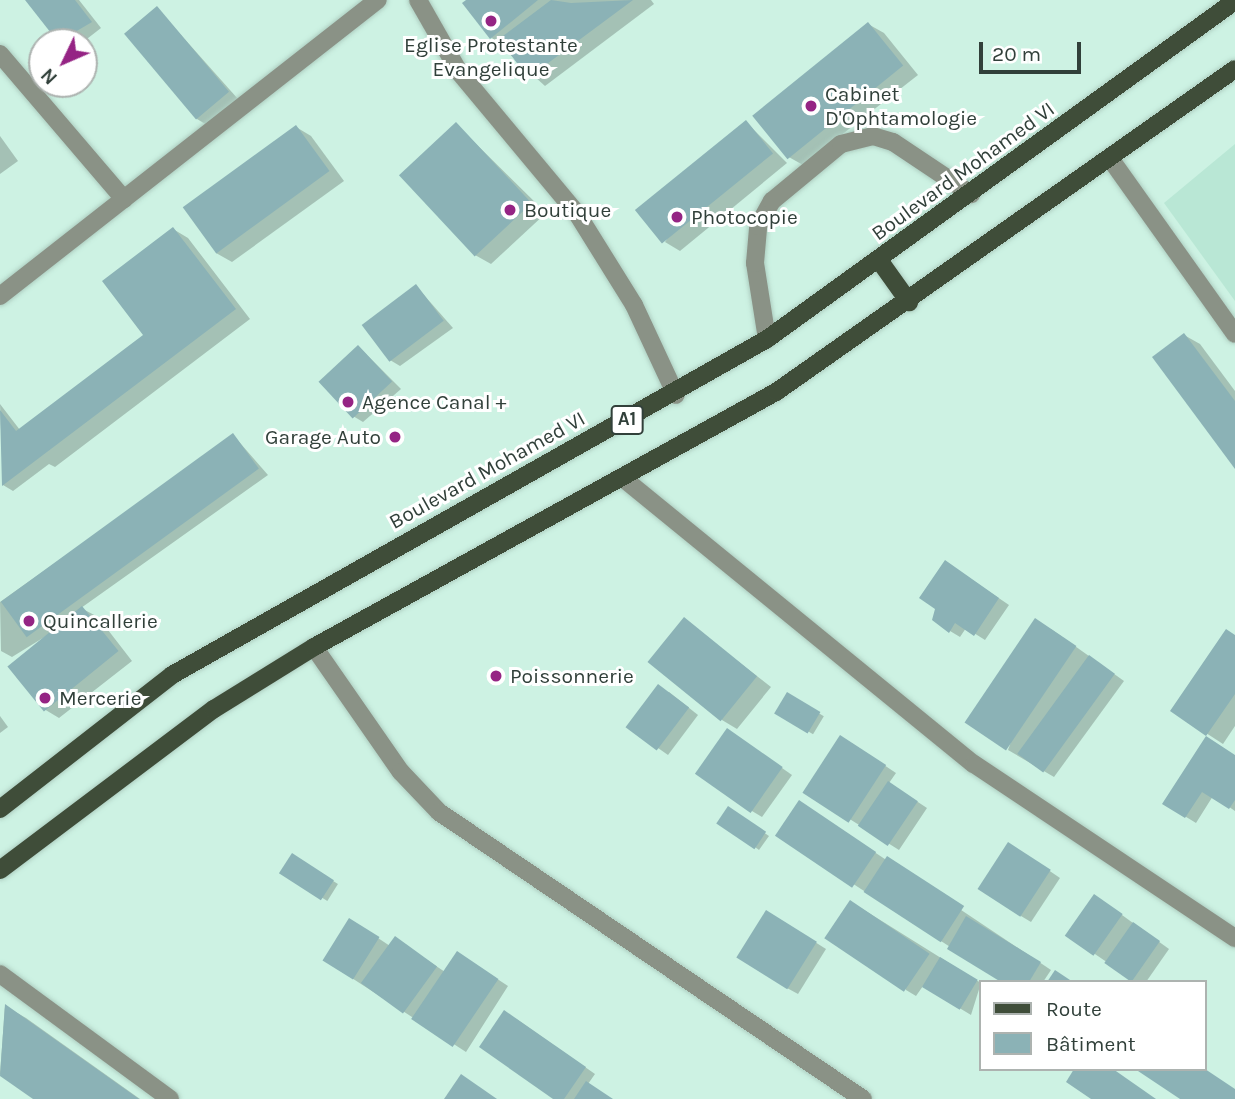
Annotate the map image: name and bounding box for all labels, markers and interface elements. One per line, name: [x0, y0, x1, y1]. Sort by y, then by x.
marker: Eglise Protestante Evangelique: [483, 13, 499, 29]
north arrow: [28, 28, 98, 98]
scale bar: [983, 28, 1084, 72]
place label: Eglise Protestante Evangelique: [404, 32, 578, 82]
text: 20 m: [992, 42, 1041, 66]
text: N: [37, 64, 62, 89]
place label: Cabinet D'Ophtamologie: [825, 81, 977, 131]
street label: Boulevard Mohamed VI: [867, 96, 1059, 246]
marker: Cabinet D'Ophtamologie: [803, 98, 819, 114]
place label: Boutique: [524, 197, 611, 223]
marker: Boutique: [502, 202, 518, 218]
place label: Photocopie: [691, 204, 798, 230]
marker: Photocopie: [669, 209, 685, 225]
place label: Agence Canal +: [362, 389, 507, 415]
marker: Agence Canal +: [340, 394, 356, 410]
road number: A1: [610, 404, 644, 436]
street label: Boulevard Mohamed VI: [385, 406, 589, 534]
place label: Garage Auto: [265, 424, 381, 450]
marker: Garage Auto: [387, 429, 403, 445]
place label: Quincallerie: [43, 608, 158, 634]
marker: Quincallerie: [21, 613, 37, 629]
place label: Poissonnerie: [510, 663, 634, 689]
marker: Poissonnerie: [488, 668, 504, 684]
place label: Mercerie: [59, 685, 141, 711]
marker: Mercerie: [37, 690, 53, 706]
legend: [979, 980, 1207, 1071]
text: Route: [1046, 997, 1102, 1021]
text: Bâtiment: [1046, 1032, 1136, 1056]

